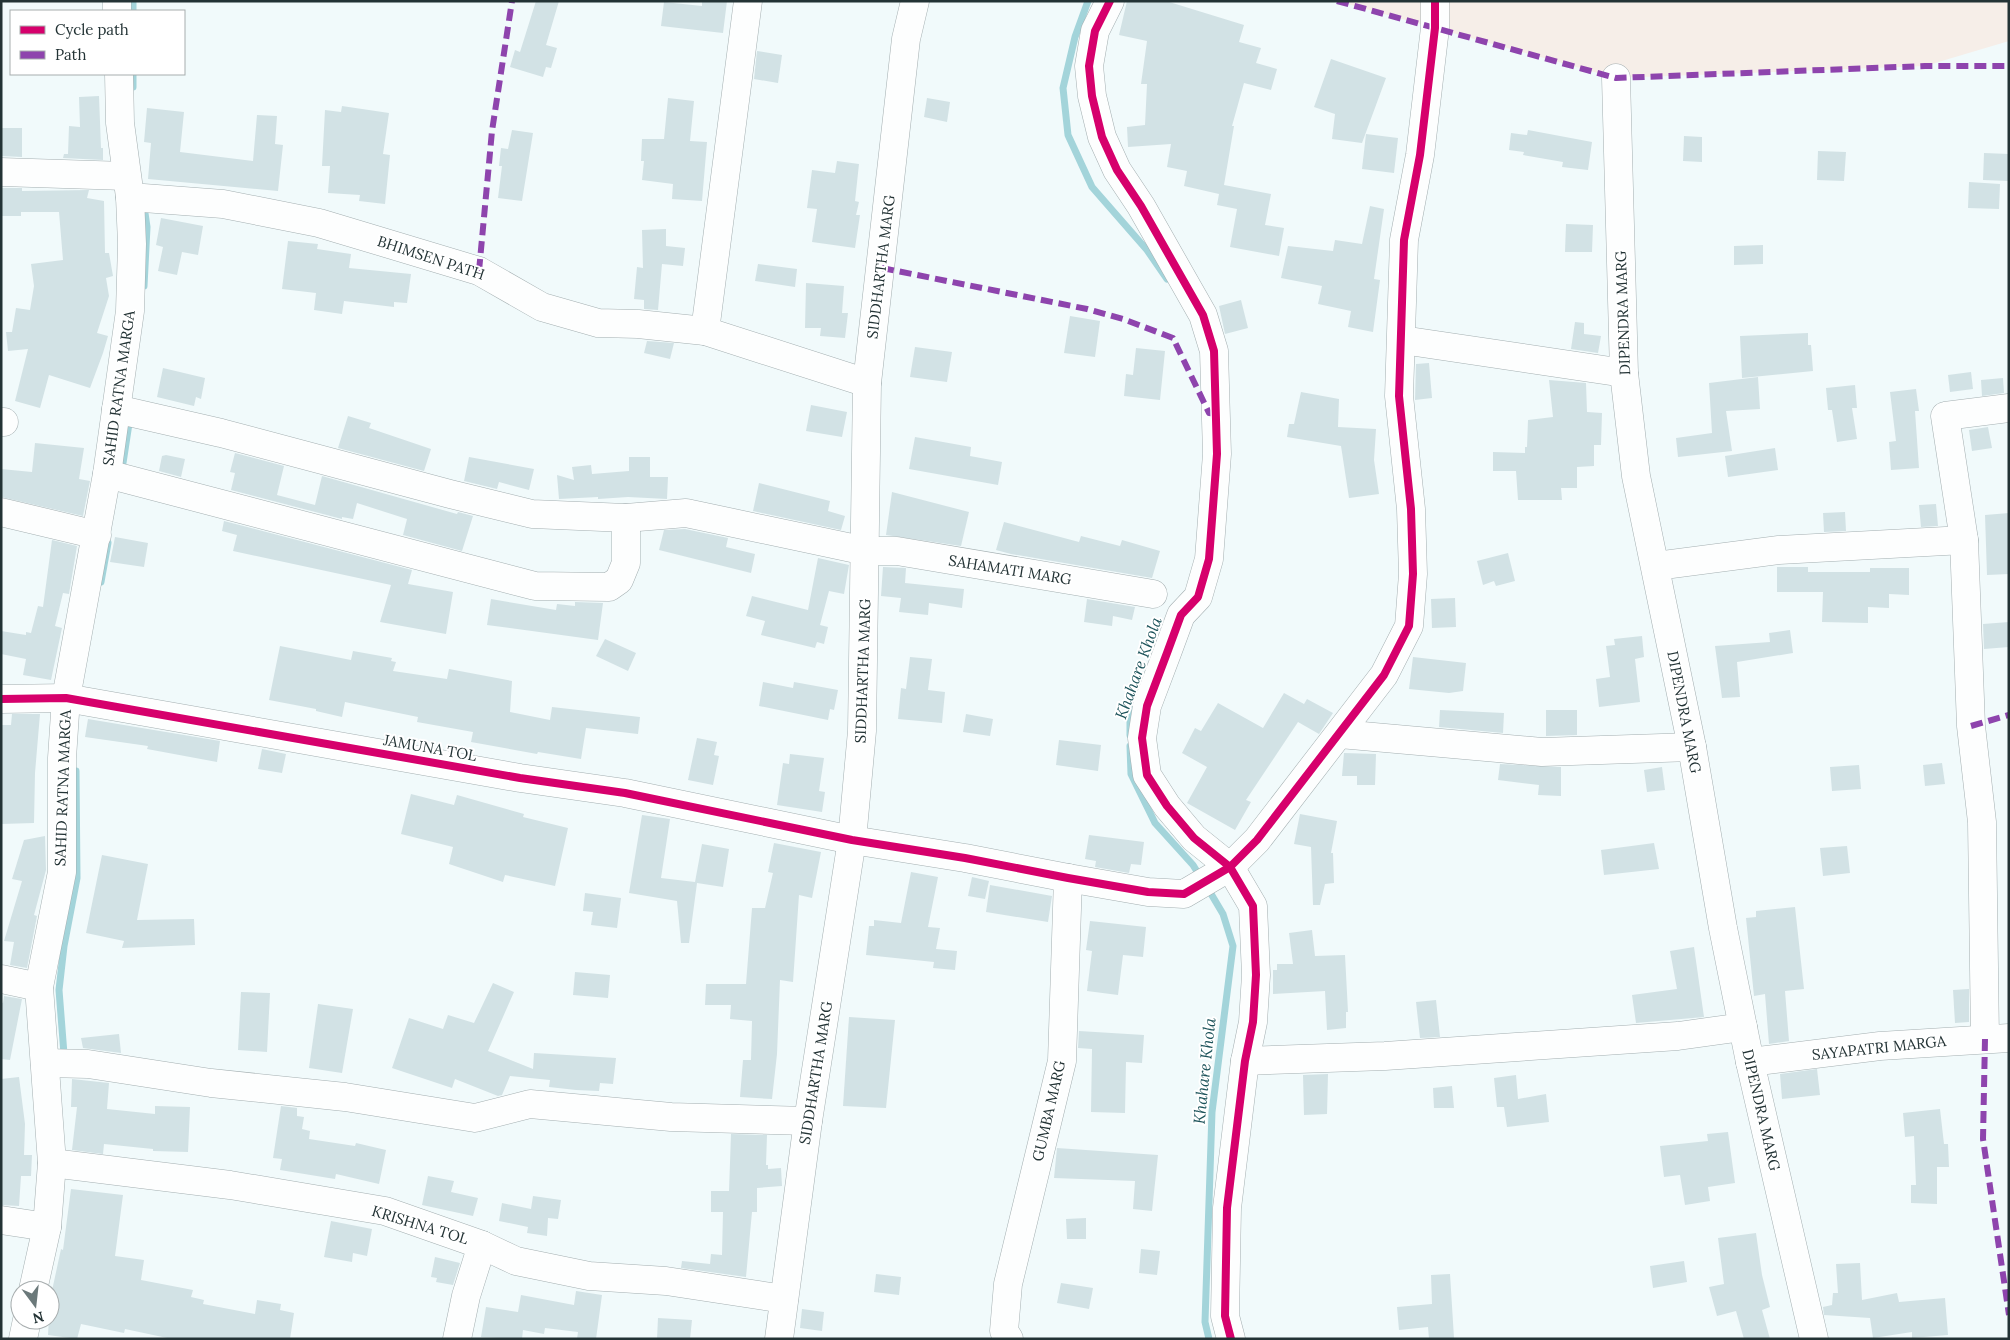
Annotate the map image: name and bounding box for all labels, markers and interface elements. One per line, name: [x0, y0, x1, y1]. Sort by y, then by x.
legend: [10, 10, 185, 75]
text: Cycle path: [55, 20, 129, 39]
text: Path: [55, 45, 86, 64]
street label: SIDDHARTHA MARG: [862, 193, 899, 340]
street label: BHIMSEN PATH: [375, 231, 487, 284]
street label: DIPENDRA MARG: [1611, 250, 1634, 375]
street label: SAHID RATNA MARGA: [98, 308, 139, 467]
street label: SAHAMATI MARG: [947, 550, 1074, 589]
street label: SIDDHARTHA MARG: [850, 598, 875, 744]
water label: Khahare Khola: [1110, 614, 1166, 722]
street label: DIPENDRA MARG: [1663, 649, 1706, 775]
street label: SAHID RATNA MARGA: [50, 709, 75, 867]
street label: JAMUNA TOL: [381, 730, 479, 765]
street label: SIDDHARTHA MARG: [795, 999, 836, 1146]
water label: Khahare Khola: [1188, 1017, 1220, 1125]
street label: SAYAPATRI MARGA: [1811, 1031, 1948, 1064]
street label: DIPENDRA MARG: [1738, 1047, 1785, 1173]
street label: GUMBA MARG: [1028, 1058, 1069, 1163]
street label: KRISHNA TOL: [370, 1201, 471, 1248]
north arrow: [10, 1280, 60, 1330]
text: N: [31, 1307, 46, 1328]

